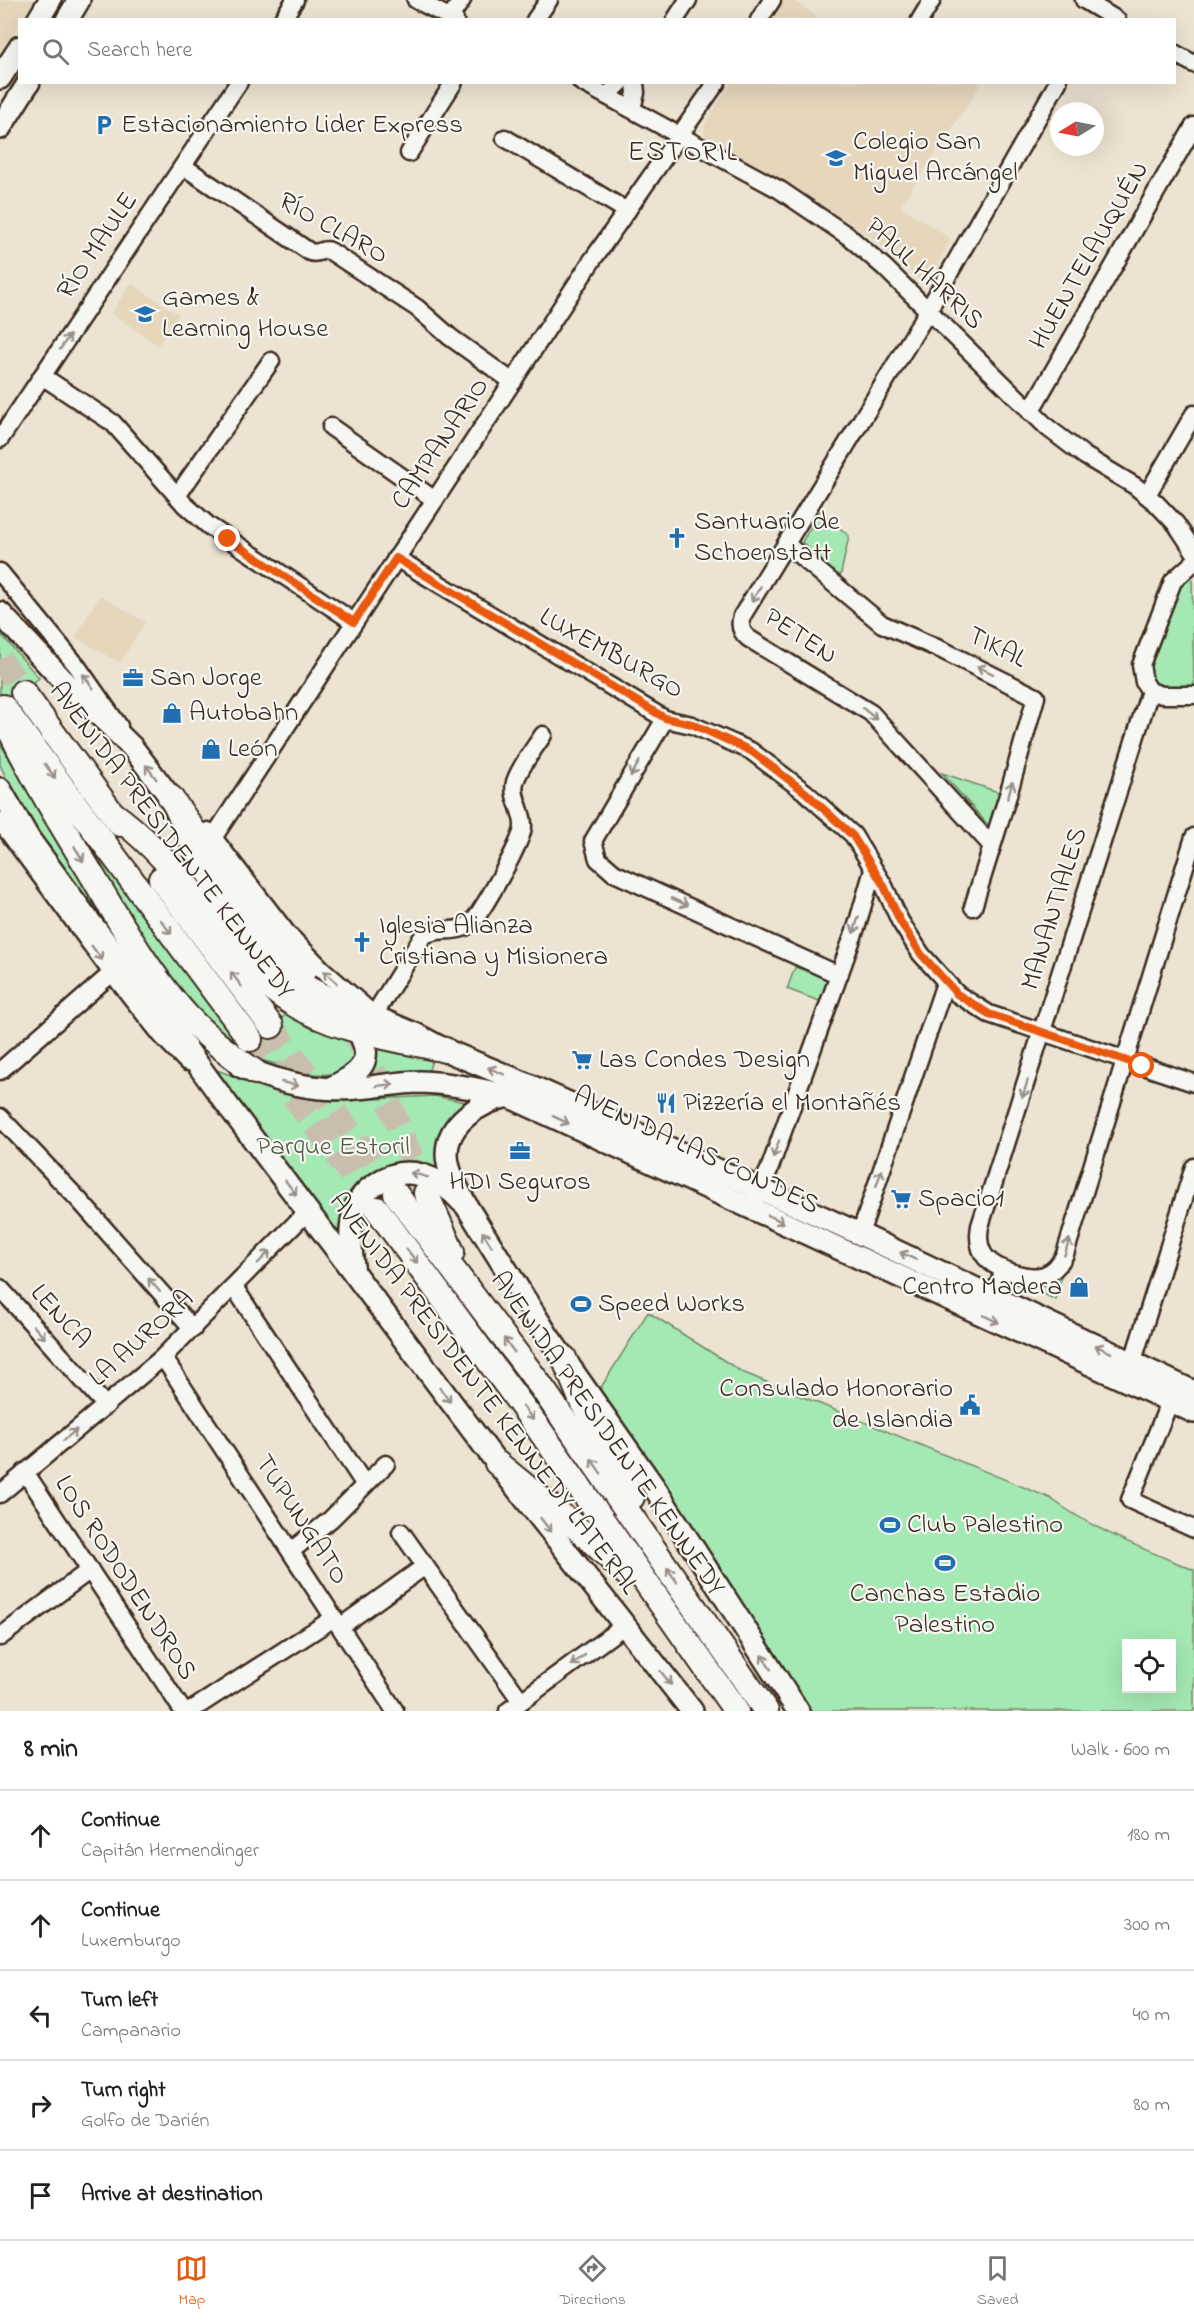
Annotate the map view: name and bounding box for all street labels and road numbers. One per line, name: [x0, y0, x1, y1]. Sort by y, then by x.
street label: HUENTELAUQUÉN: [1020, 155, 1160, 357]
street label: RÍO CLARO: [271, 183, 395, 275]
street label: RÍO MAULE: [48, 184, 148, 308]
street label: PAUL HARRIS: [856, 208, 992, 340]
street label: CAMPANARIO: [382, 370, 500, 518]
street label: LUXEMBURGO: [532, 598, 690, 710]
street label: PETEN: [756, 599, 844, 675]
street label: TIKAL: [961, 617, 1033, 679]
street label: AVENIDA PRESIDENTE KENNEDY: [39, 674, 304, 1008]
street label: MANANTIALES: [1012, 823, 1098, 995]
street label: AVENIDA LAS CONDES: [566, 1077, 826, 1225]
street label: AVENIDA PRESIDENTE KENNEDY LATERAL: [321, 1187, 645, 1601]
street label: AVENIDA PRESIDENTE KENNEDY: [482, 1266, 732, 1602]
street label: LENCA: [20, 1276, 100, 1358]
street label: LA AURORA: [81, 1281, 203, 1397]
street label: TUPUNGATO: [244, 1447, 358, 1593]
street label: LOS RODODENDROS: [44, 1468, 206, 1688]

